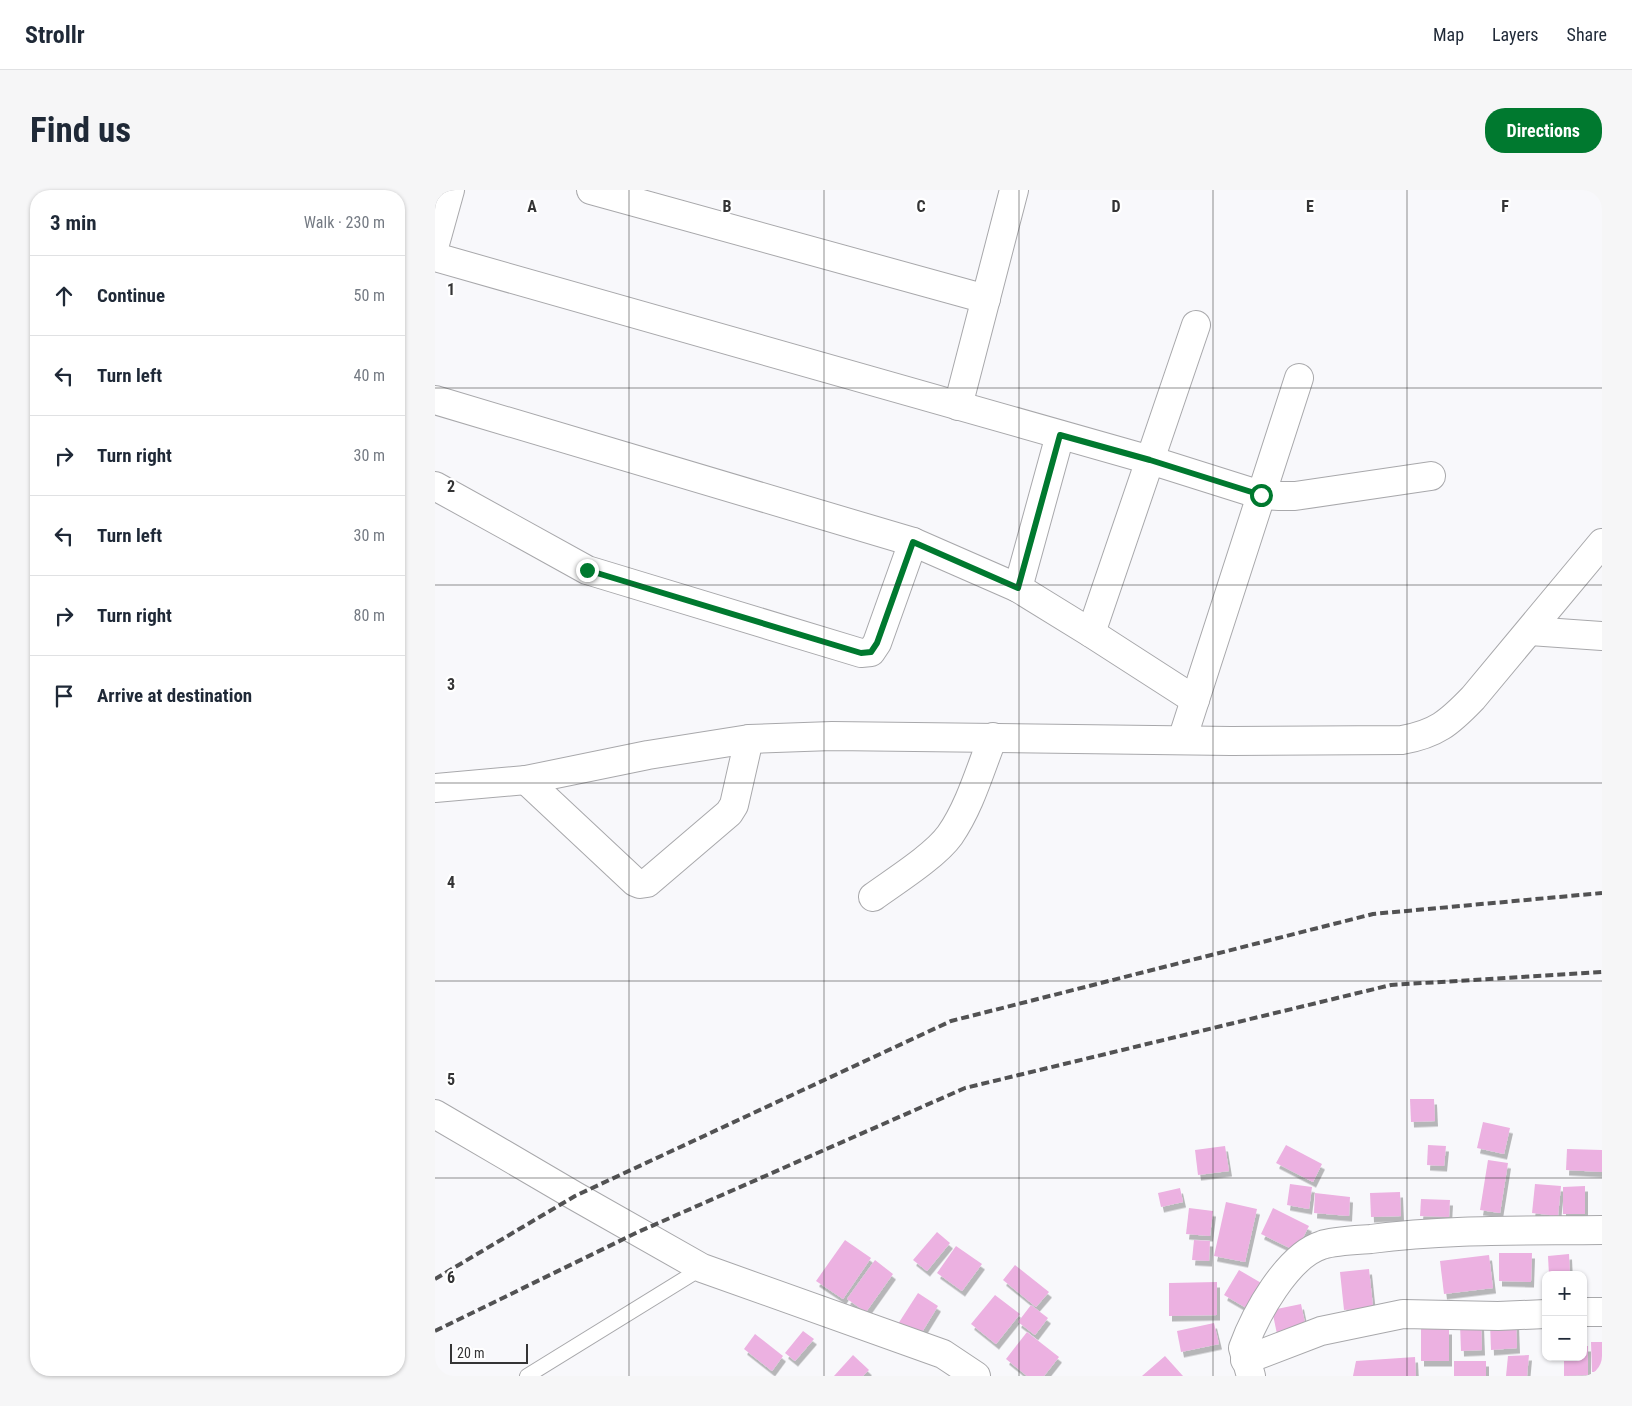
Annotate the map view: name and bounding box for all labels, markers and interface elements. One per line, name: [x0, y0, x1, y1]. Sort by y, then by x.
text: Strollr: [25, 21, 85, 49]
text: Map: [1433, 24, 1464, 45]
text: Layers: [1492, 24, 1539, 45]
text: Share: [1567, 24, 1607, 45]
button: Directions: [1485, 108, 1602, 153]
text: Find us: [30, 110, 131, 151]
text: A: [527, 197, 537, 216]
text: B: [723, 197, 732, 216]
text: C: [916, 197, 926, 216]
text: D: [1111, 197, 1121, 216]
text: E: [1306, 197, 1314, 216]
text: F: [1501, 197, 1509, 216]
text: 3 min: [50, 211, 97, 235]
text: Walk · 230 m: [304, 213, 385, 232]
text: 1: [447, 280, 455, 299]
icon: ahead: [50, 282, 78, 310]
text: Continue: [97, 284, 165, 307]
text: 50 m: [353, 286, 385, 305]
icon: left: [50, 362, 78, 390]
text: Turn left: [97, 364, 162, 387]
text: 40 m: [353, 366, 385, 385]
icon: right: [50, 442, 78, 470]
text: Turn right: [97, 444, 172, 467]
text: 30 m: [353, 446, 385, 465]
text: 2: [447, 477, 455, 496]
route start: [1250, 484, 1273, 507]
icon: left: [50, 522, 78, 550]
text: Turn left: [97, 524, 162, 547]
text: 30 m: [353, 526, 385, 545]
route end: [576, 559, 599, 582]
icon: right: [50, 602, 78, 630]
text: Turn right: [97, 604, 172, 627]
text: 80 m: [353, 606, 385, 625]
text: 3: [447, 675, 455, 694]
icon: arrive: [50, 682, 78, 710]
text: Arrive at destination: [97, 684, 252, 707]
text: 4: [447, 873, 455, 892]
text: 5: [447, 1070, 455, 1089]
text: 6: [447, 1268, 455, 1287]
map controls: [1542, 1271, 1587, 1361]
button: +: [1542, 1271, 1587, 1316]
button: −: [1542, 1316, 1587, 1361]
scale bar: [450, 1341, 527, 1364]
text: 20 m: [457, 1345, 485, 1361]

